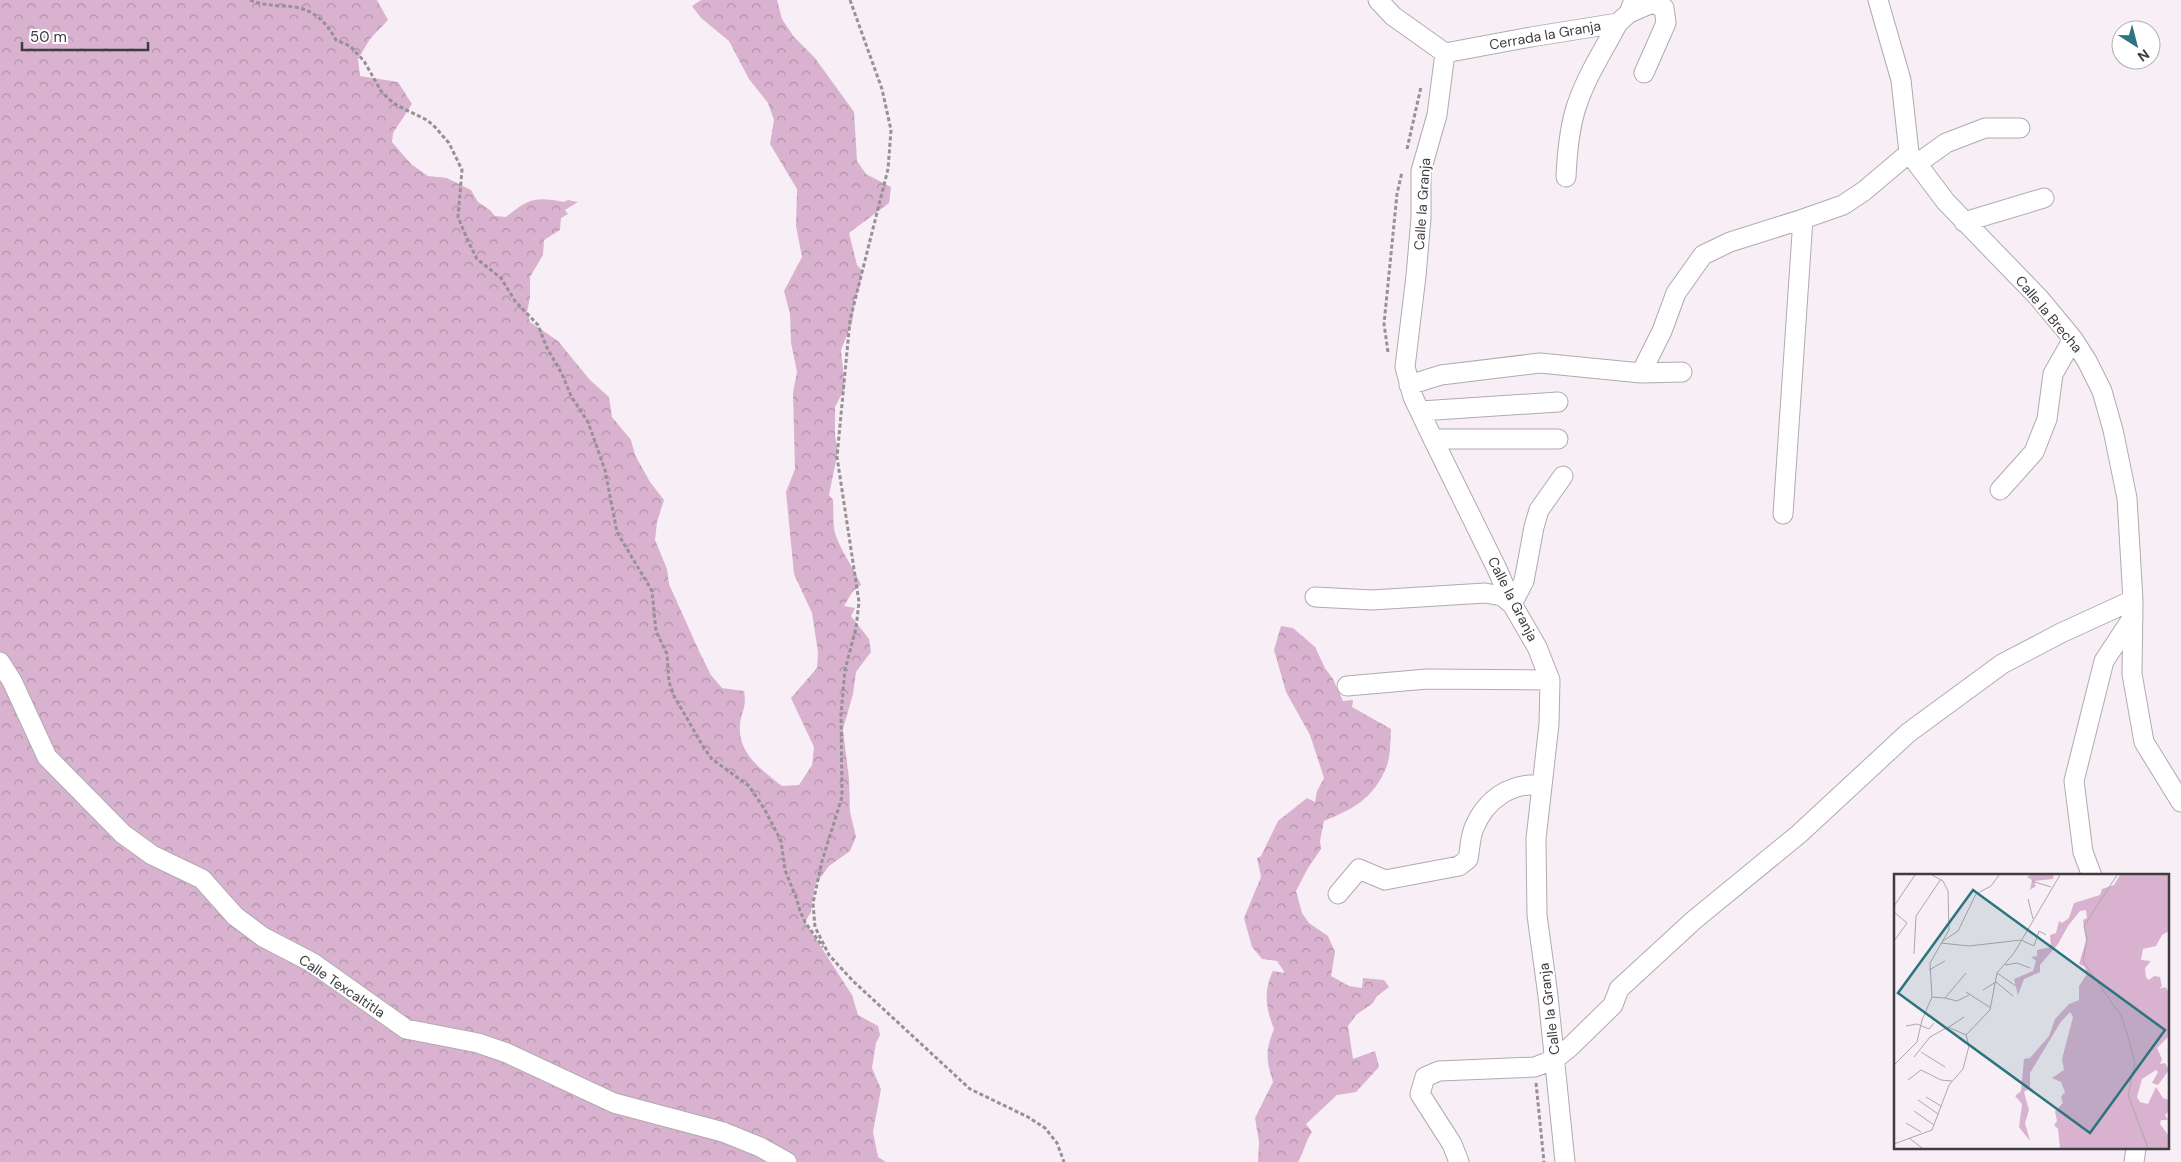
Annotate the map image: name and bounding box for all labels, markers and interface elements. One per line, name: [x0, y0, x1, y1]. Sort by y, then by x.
street label: Cerrada la Granja: [1488, 16, 1602, 54]
scale bar: [22, 20, 149, 52]
north arrow: [2111, 20, 2161, 70]
text: 50 m: [30, 27, 67, 47]
text: N: [2134, 45, 2153, 66]
street label: Calle la Granja: [1410, 157, 1434, 251]
street label: Calle la Brecha: [2012, 272, 2086, 356]
street label: Calle la Granja: [1484, 554, 1542, 644]
inset map: [1894, 874, 2168, 1150]
street label: Calle Texcaltitla: [295, 951, 389, 1021]
street label: Calle la Granja: [1534, 962, 1564, 1056]

